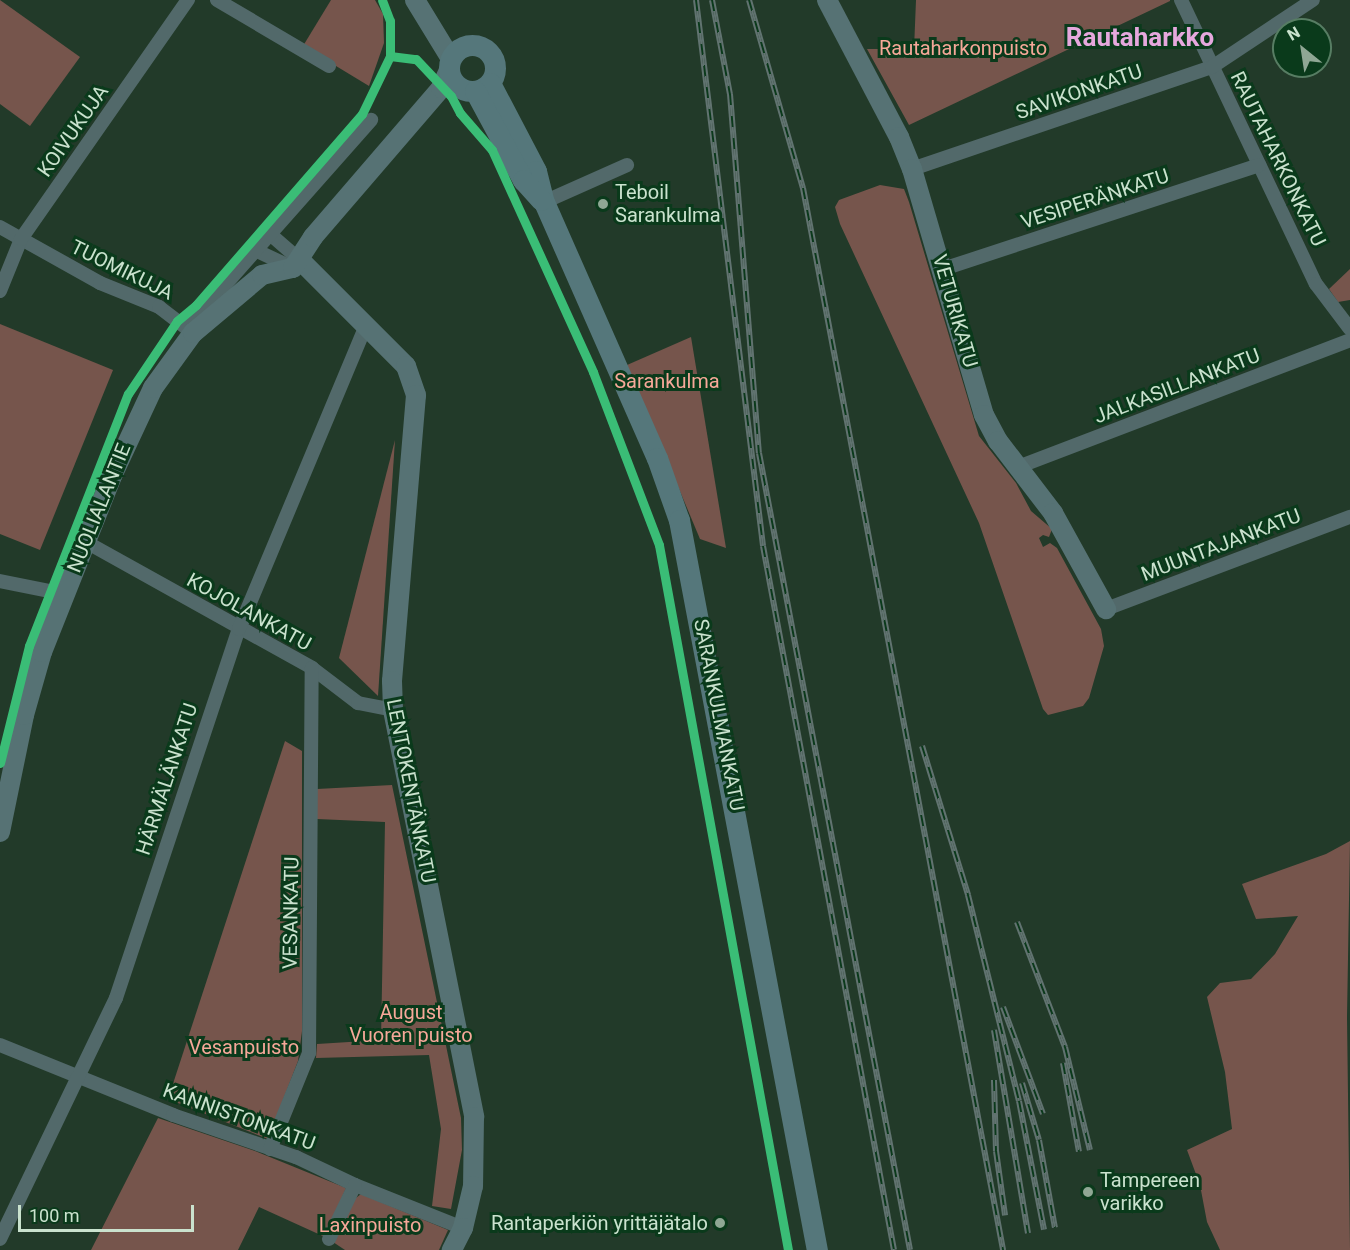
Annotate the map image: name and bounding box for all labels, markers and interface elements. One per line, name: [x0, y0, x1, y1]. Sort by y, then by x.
north arrow: [1272, 18, 1332, 78]
district label: Rautaharkko: [1066, 22, 1214, 54]
text: N: [1284, 23, 1303, 45]
park label: Rautaharkonpuisto: [879, 36, 1047, 60]
street label: SAVIKONKATU: [1013, 59, 1145, 125]
street label: RAUTAHARKONKATU: [1225, 68, 1331, 250]
street label: KOIVUKUJA: [33, 80, 113, 182]
street label: VESIPERÄNKATU: [1018, 164, 1172, 234]
place label: Teboil Sarankulma: [615, 180, 721, 227]
marker: Teboil Sarankulma: [596, 197, 610, 211]
street label: TUOMIKUJA: [67, 235, 177, 305]
street label: VETURIKATU: [927, 252, 983, 370]
street label: JALKASILLANKATU: [1091, 343, 1263, 429]
park label: Sarankulma: [614, 369, 720, 393]
street label: NUOLIALANTIE: [62, 440, 136, 576]
street label: MUUNTAJANKATU: [1138, 504, 1304, 586]
street label: KOJOLANKATU: [183, 568, 315, 656]
street label: SARANKULMANKATU: [689, 617, 749, 813]
street label: LENTOKENTÄNKATU: [381, 697, 441, 885]
street label: HÄRMÄLÄNKATU: [131, 700, 203, 858]
street label: VESANKATU: [278, 857, 304, 969]
park label: August Vuoren puisto: [349, 1001, 473, 1048]
park label: Vesanpuisto: [189, 1035, 299, 1059]
street label: KANNISTONKATU: [160, 1078, 318, 1156]
place label: Tampereen varikko: [1100, 1168, 1200, 1215]
marker: Tampereen varikko: [1081, 1185, 1095, 1199]
scale bar: [21, 1193, 196, 1231]
text: 100 m: [29, 1205, 80, 1226]
place label: Rantaperkiön yrittäjätalo: [491, 1211, 708, 1235]
park label: Laxinpuisto: [319, 1213, 421, 1237]
marker: Rantaperkiön yrittäjätalo: [713, 1216, 727, 1230]

